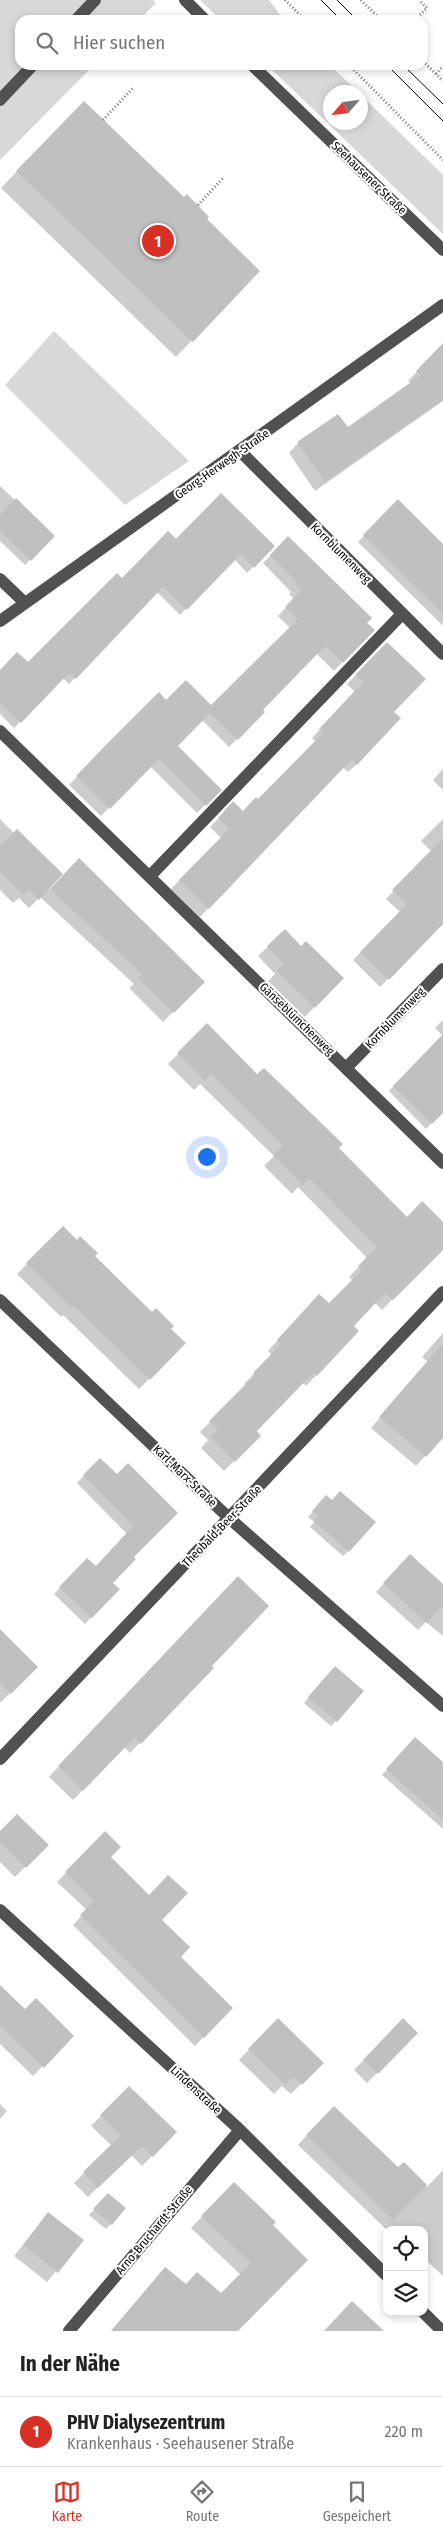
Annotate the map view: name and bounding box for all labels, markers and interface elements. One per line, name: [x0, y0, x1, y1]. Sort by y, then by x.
search box: [15, 15, 428, 70]
icon: search: [33, 29, 61, 57]
text: Hier suchen: [73, 31, 165, 54]
north arrow: [323, 85, 368, 130]
street label: Seehausener Straße: [329, 139, 409, 217]
pin: 1: [142, 222, 174, 260]
street label: Georg-Herwegh-Straße: [172, 426, 272, 502]
street label: Kornblumenweg: [308, 520, 374, 586]
street label: Gänseblümchenweg: [257, 980, 337, 1058]
street label: Kornblumenweg: [362, 984, 428, 1052]
your location: [194, 1144, 220, 1170]
street label: Karl-Marx-Straße: [150, 1442, 220, 1510]
street label: Theobald-Beer-Straße: [179, 1482, 265, 1570]
street label: Lindenstraße: [168, 2063, 224, 2117]
street label: Arno-Bruchardt-Straße: [113, 2183, 195, 2277]
map controls: [383, 2226, 428, 2316]
button: locate: [383, 2226, 428, 2271]
button: layers: [383, 2271, 428, 2316]
text: In der Nähe: [20, 2351, 120, 2377]
text: PHV Dialysezentrum: [67, 2411, 225, 2434]
text: 1: [33, 2422, 39, 2441]
text: 220 m: [384, 2422, 423, 2441]
text: Krankenhaus · Seehausener Straße: [67, 2434, 294, 2453]
tab: Karte: [52, 2478, 82, 2525]
tab: Route: [186, 2478, 219, 2525]
tab: Gespeichert: [323, 2478, 391, 2525]

